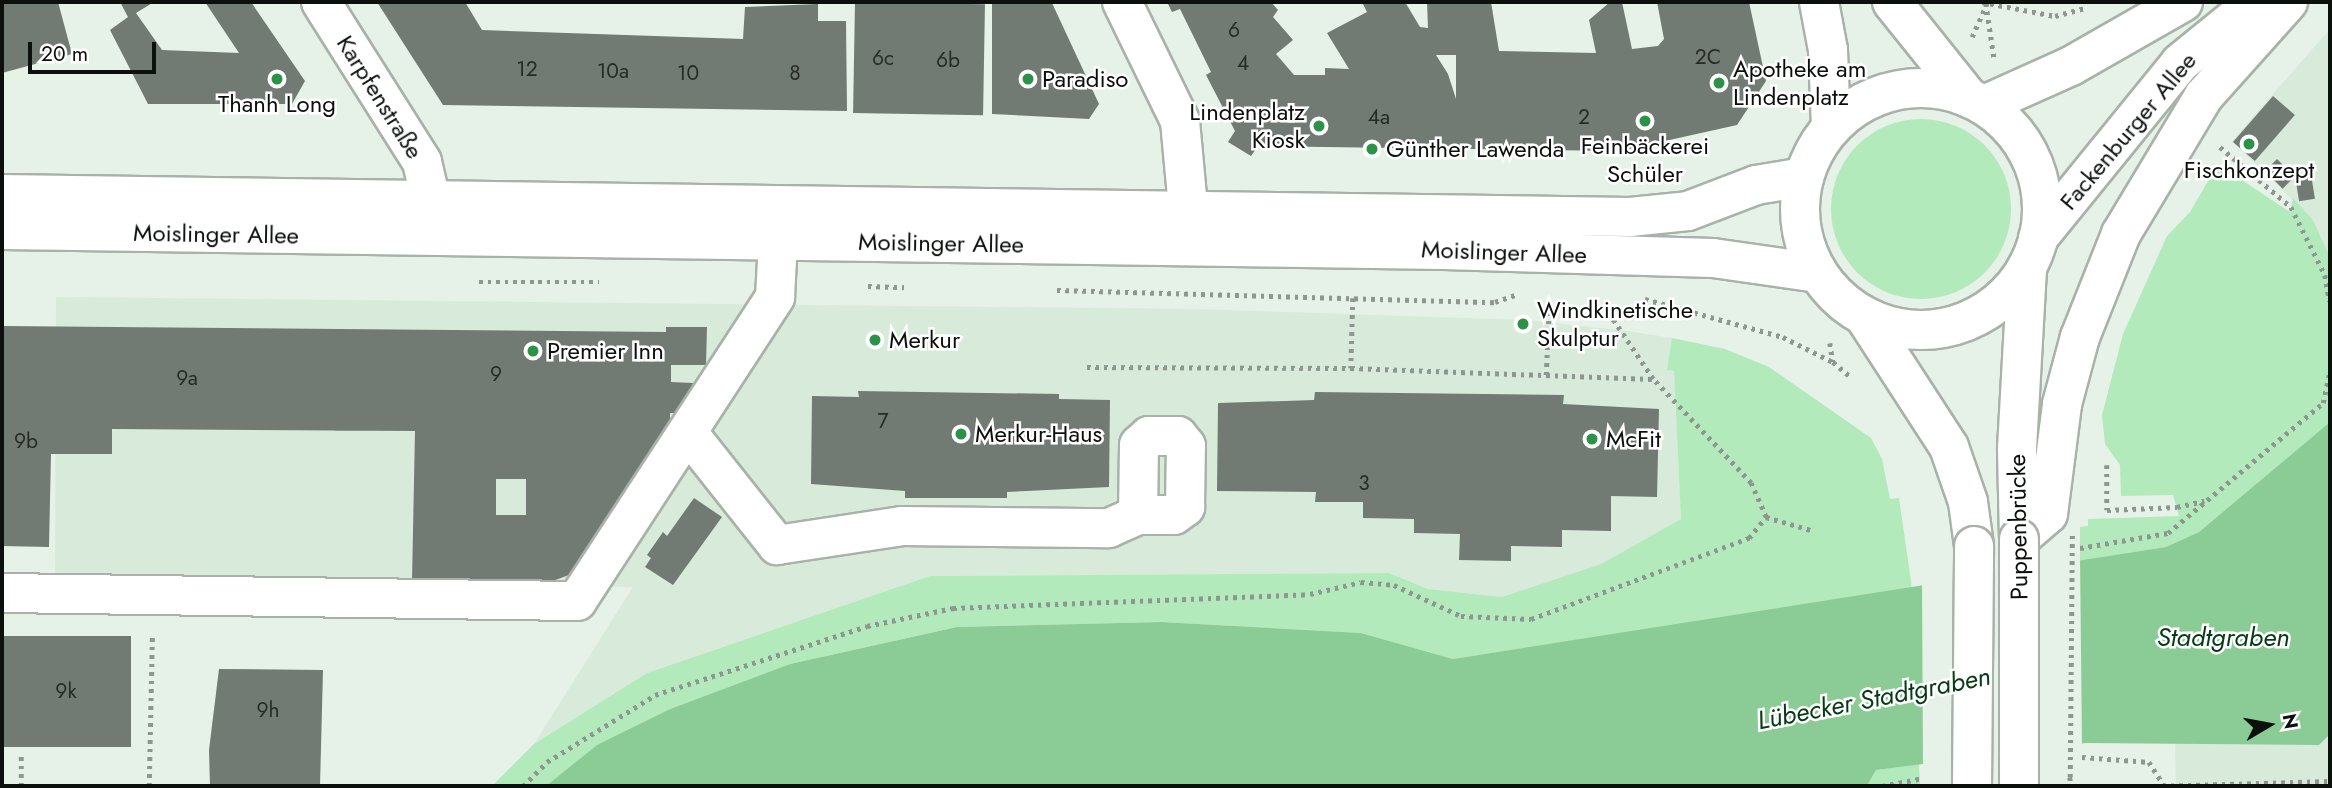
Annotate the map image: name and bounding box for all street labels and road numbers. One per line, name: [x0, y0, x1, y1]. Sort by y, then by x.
street label: Karpfenstraße: [331, 30, 429, 164]
street label: Fackenburger Allee: [2054, 46, 2202, 216]
street label: Moislinger Allee: [133, 218, 299, 250]
street label: Moislinger Allee: [858, 227, 1024, 259]
street label: Moislinger Allee: [1421, 235, 1587, 269]
street label: Puppenbrücke: [2002, 454, 2034, 600]

